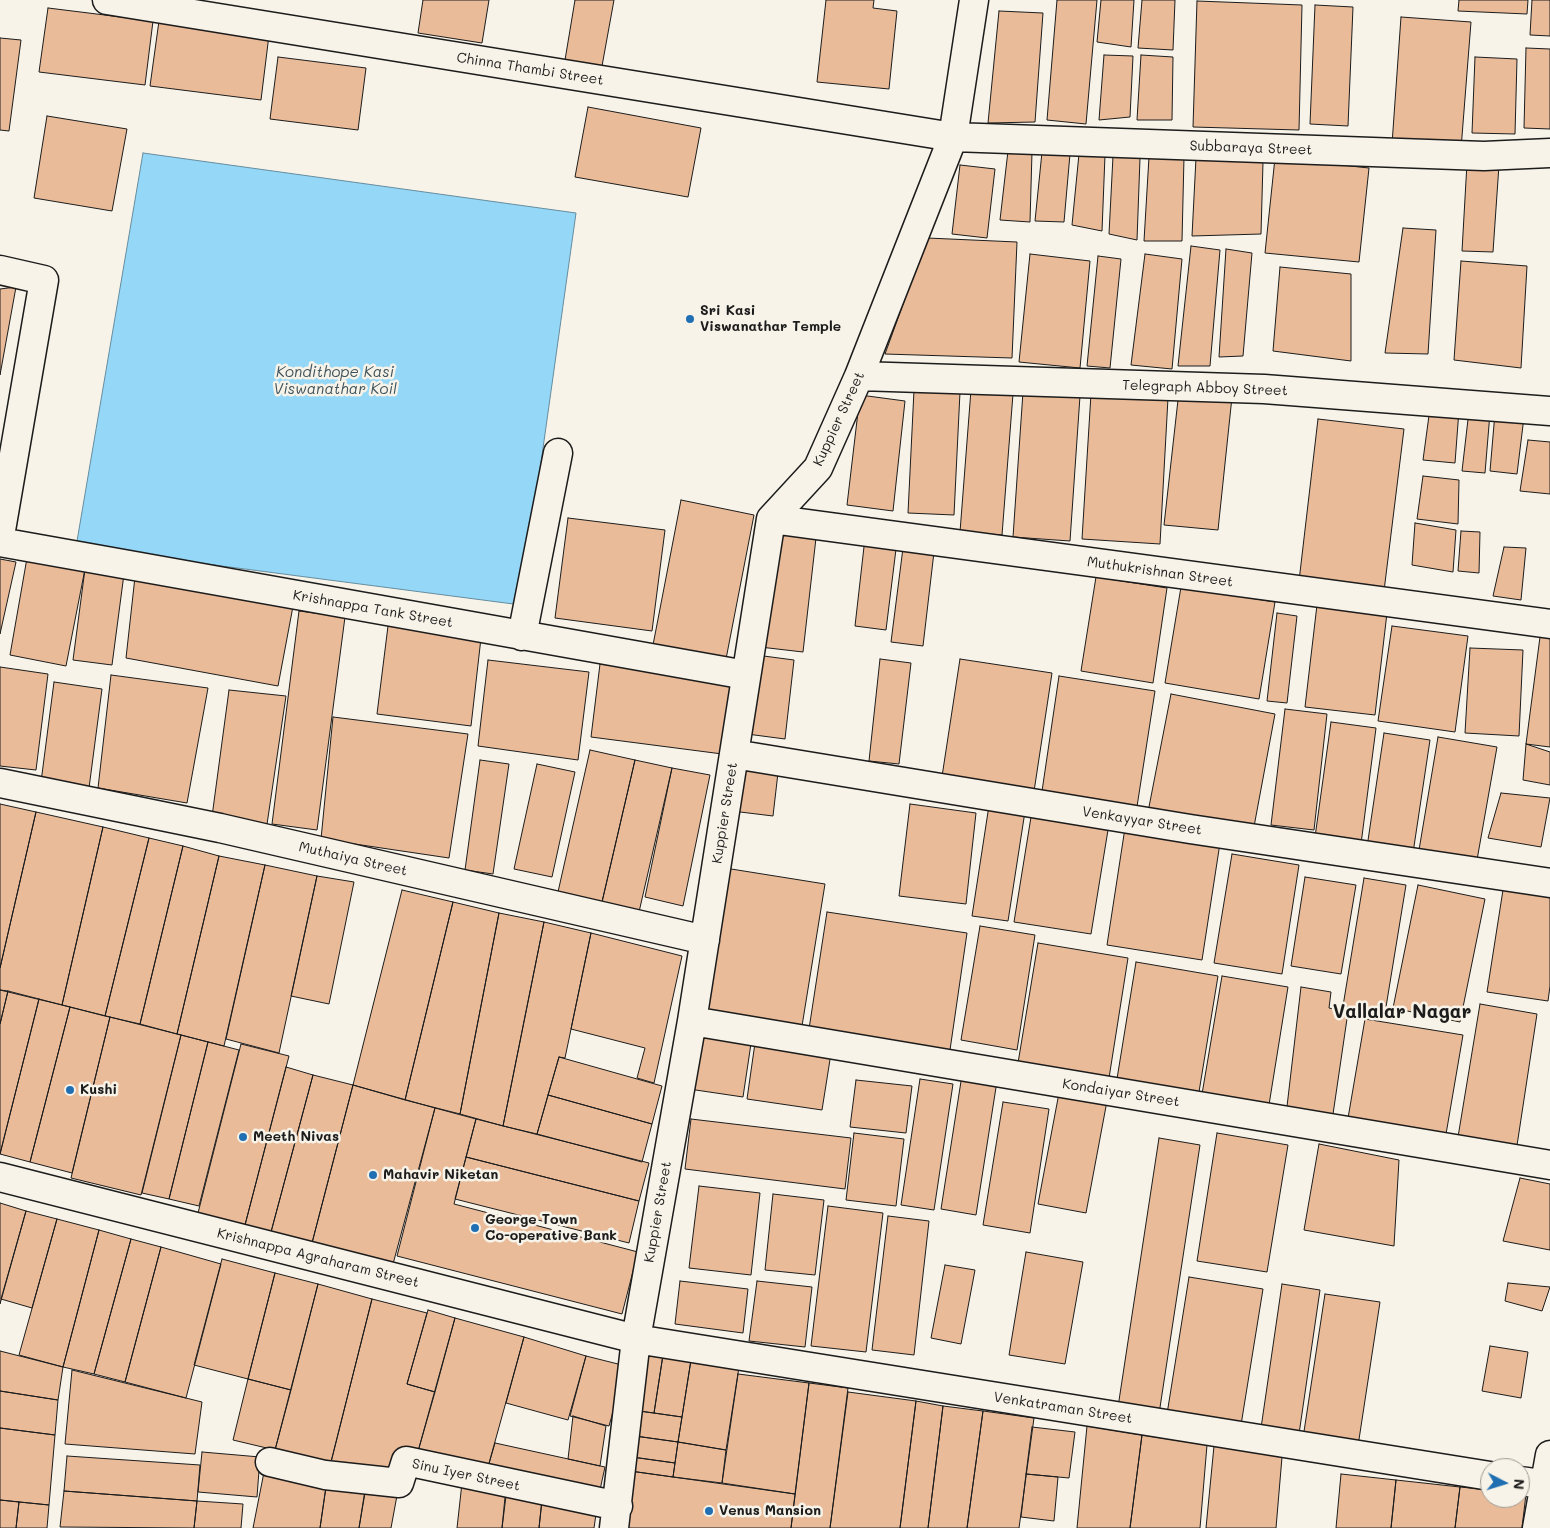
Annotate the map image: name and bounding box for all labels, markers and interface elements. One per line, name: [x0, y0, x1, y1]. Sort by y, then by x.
street label: Chinna Thambi Street: [455, 49, 605, 89]
street label: Subbaraya Street: [1189, 137, 1313, 159]
place label: Sri Kasi Viswanathar Temple: [700, 303, 841, 336]
marker: Sri Kasi Viswanathar Temple: [684, 313, 696, 325]
water label: Kondithope Kasi Viswanathar Koil: [273, 363, 397, 398]
street label: Kuppier Street: [810, 369, 868, 469]
street label: Telegraph Abboy Street: [1122, 377, 1288, 399]
street label: Muthukrishnan Street: [1086, 553, 1234, 591]
street label: Krishnappa Tank Street: [292, 587, 454, 631]
street label: Kuppier Street: [709, 761, 741, 865]
street label: Venkayyar Street: [1081, 803, 1203, 839]
street label: Muthaiya Street: [297, 838, 409, 880]
district label: Vallalar Nagar: [1333, 1001, 1471, 1023]
street label: Kondaiyar Street: [1061, 1075, 1181, 1111]
place label: Kushi: [80, 1082, 117, 1098]
marker: Kushi: [64, 1084, 76, 1096]
place label: Meeth Nivas: [253, 1129, 339, 1145]
marker: Meeth Nivas: [237, 1131, 249, 1143]
street label: Kuppier Street: [641, 1160, 675, 1264]
place label: Mahavir Niketan: [383, 1167, 498, 1183]
marker: Mahavir Niketan: [367, 1169, 379, 1181]
place label: George Town Co-operative Bank: [485, 1212, 617, 1244]
marker: George Town Co-operative Bank: [469, 1222, 481, 1234]
street label: Krishnappa Agraharam Street: [215, 1225, 421, 1291]
street label: Venkatraman Street: [992, 1389, 1134, 1427]
street label: Sinu Iyer Street: [410, 1455, 522, 1495]
north arrow: [1480, 1458, 1530, 1508]
text: N: [1510, 1478, 1529, 1490]
place label: Venus Mansion: [719, 1503, 821, 1519]
marker: Venus Mansion: [703, 1505, 715, 1517]

